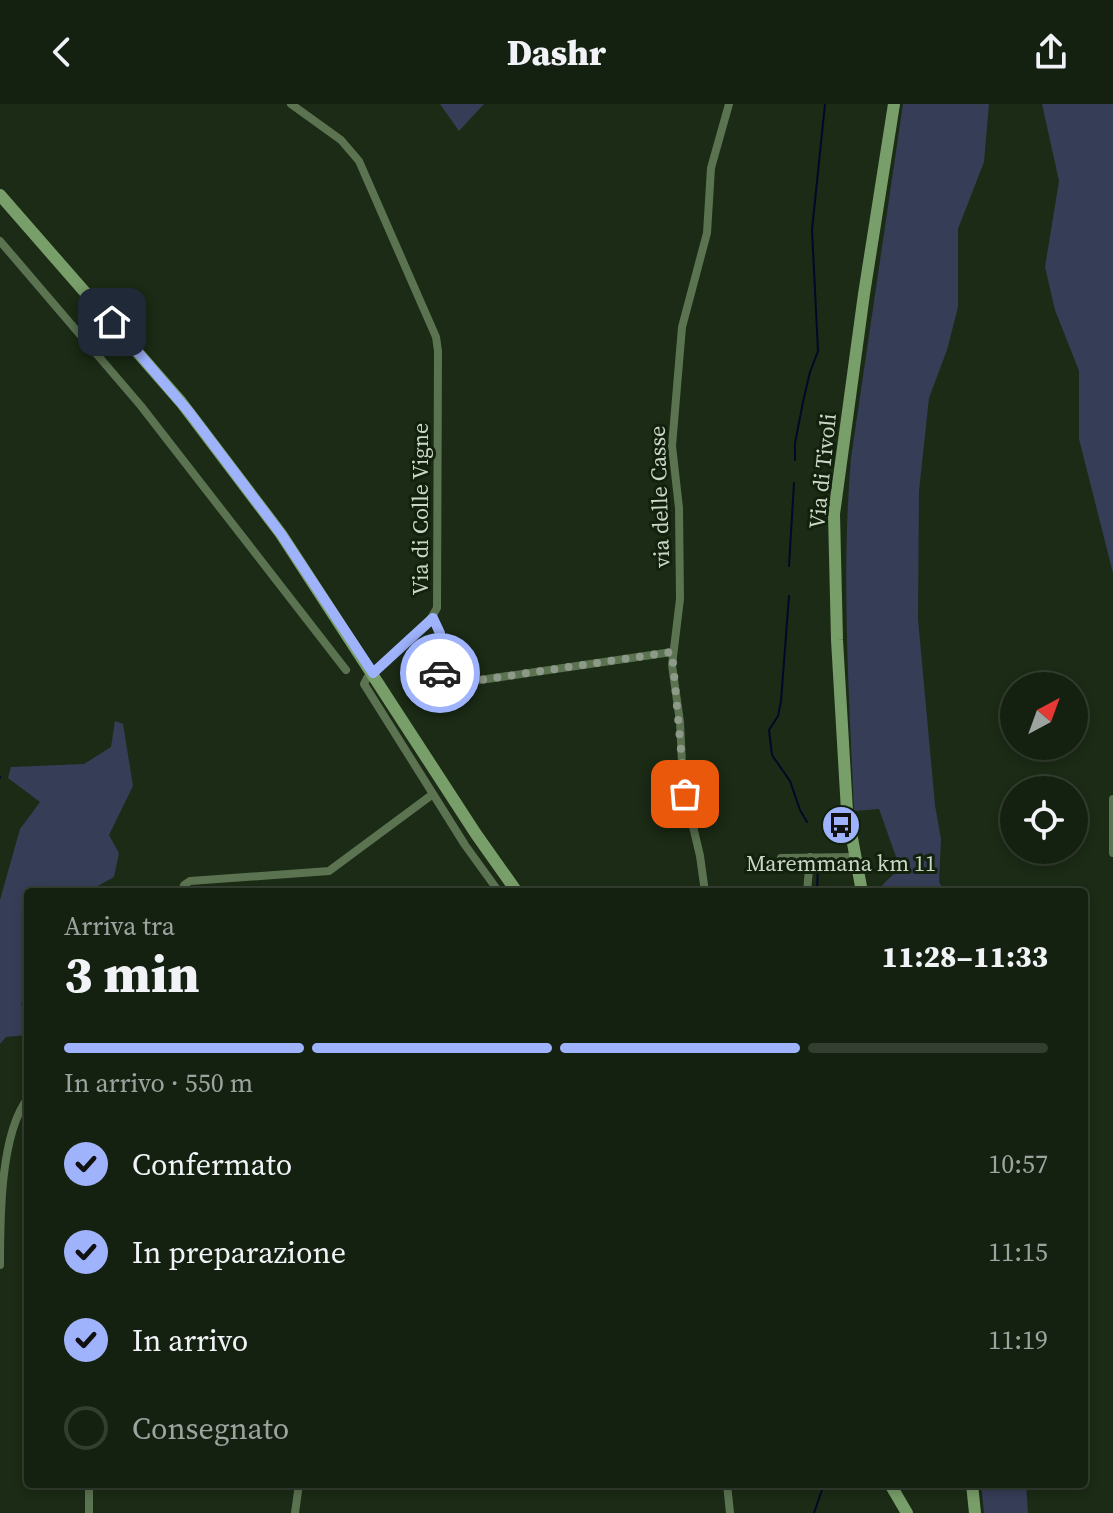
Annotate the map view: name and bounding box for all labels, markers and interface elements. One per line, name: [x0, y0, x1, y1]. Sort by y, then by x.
text: Dashr: [507, 28, 606, 77]
icon: back: [40, 30, 84, 74]
icon: share: [1029, 30, 1073, 74]
pin: [78, 288, 146, 356]
icon: home: [90, 300, 134, 344]
street label: Via di Tivoli: [801, 412, 843, 530]
street label: Via di Colle Vigne: [405, 423, 435, 595]
street label: via delle Casse: [642, 425, 676, 569]
courier: [400, 633, 480, 713]
icon: car: [418, 651, 462, 695]
north arrow: [1000, 672, 1088, 760]
map controls: [1000, 672, 1088, 864]
pin: [651, 760, 719, 828]
icon: bag: [663, 772, 707, 816]
button: locate: [1000, 776, 1088, 864]
bus stop icon: Maremmana km 11: [820, 804, 862, 846]
place label: Maremmana km 11: [746, 848, 936, 878]
text: Arriva tra: [64, 908, 175, 944]
text: 11:28–11:33: [881, 936, 1048, 977]
text: 3 min: [64, 938, 200, 1009]
text: In arrivo · 550 m: [64, 1065, 253, 1101]
icon: check: [64, 1142, 108, 1186]
text: Confermato: [132, 1144, 292, 1185]
text: 10:57: [988, 1146, 1048, 1182]
icon: check: [64, 1230, 108, 1274]
text: In preparazione: [132, 1232, 346, 1273]
text: 11:15: [988, 1234, 1048, 1270]
icon: check: [64, 1318, 108, 1362]
text: In arrivo: [132, 1320, 248, 1361]
text: 11:19: [988, 1322, 1048, 1358]
text: Consegnato: [132, 1408, 289, 1449]

